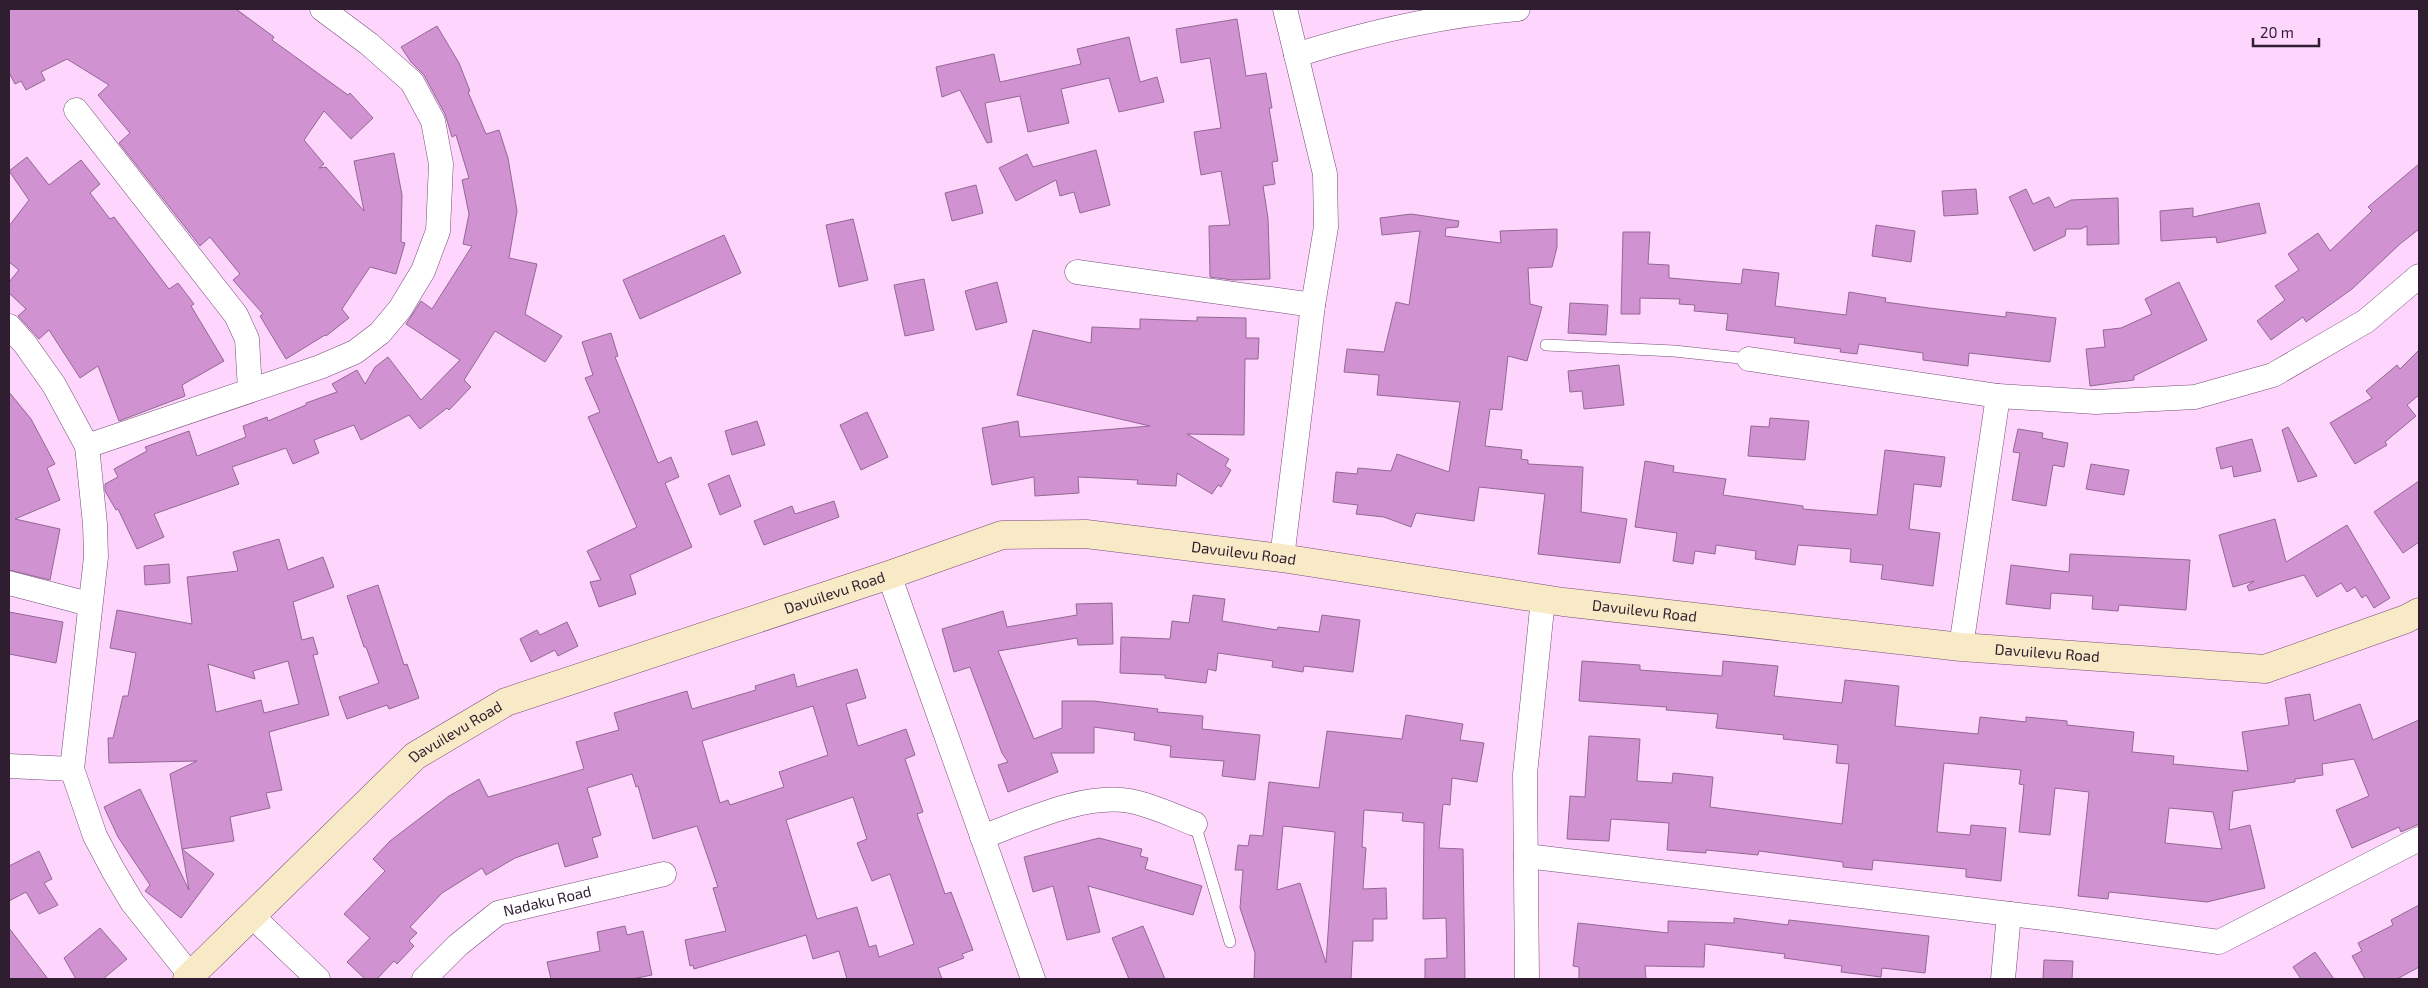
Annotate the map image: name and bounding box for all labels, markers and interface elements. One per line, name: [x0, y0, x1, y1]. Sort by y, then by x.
scale bar: [2253, 15, 2319, 47]
text: 20 m: [2260, 23, 2294, 41]
street label: Davuilevu Road: [1190, 537, 1297, 568]
street label: Davuilevu Road: [781, 567, 887, 617]
street label: Davuilevu Road: [1591, 595, 1698, 625]
street label: Davuilevu Road: [1994, 639, 2101, 665]
street label: Davuilevu Road: [404, 696, 505, 766]
street label: Nadaku Road: [501, 881, 593, 919]

